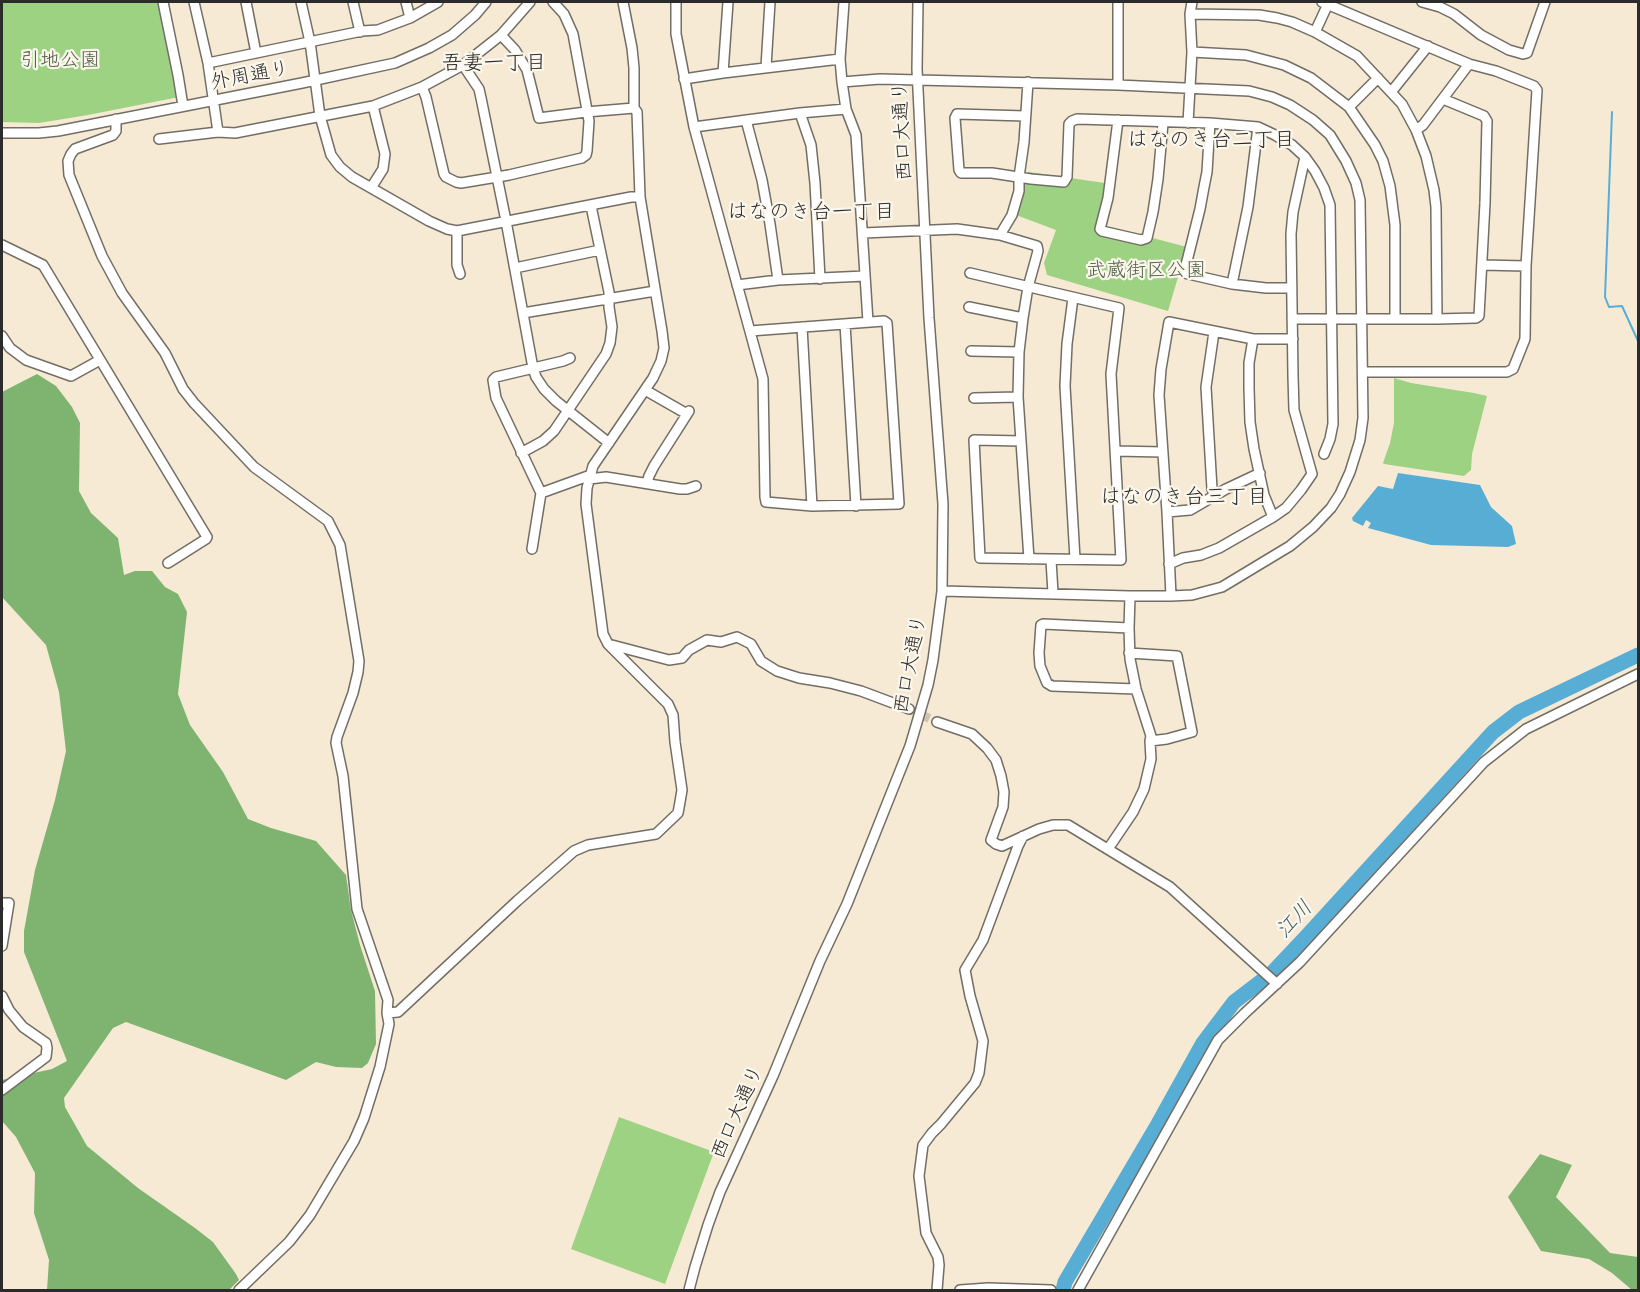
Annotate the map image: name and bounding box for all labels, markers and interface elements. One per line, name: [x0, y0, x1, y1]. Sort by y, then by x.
park label: 引地公園: [20, 48, 100, 72]
district label: 吾妻一丁目: [442, 50, 546, 76]
street label: 外周通り: [208, 56, 292, 94]
street label: 西口大通り: [887, 80, 917, 182]
district label: はなのき台二丁目: [1127, 127, 1295, 153]
district label: はなのき台一丁目: [727, 199, 895, 225]
park label: 武蔵街区公園: [1086, 258, 1206, 282]
district label: はなのき台三丁目: [1100, 484, 1268, 510]
street label: 西口大通り: [889, 613, 931, 715]
water label: 江川: [1270, 895, 1318, 943]
street label: 西口大通り: [706, 1061, 768, 1163]

